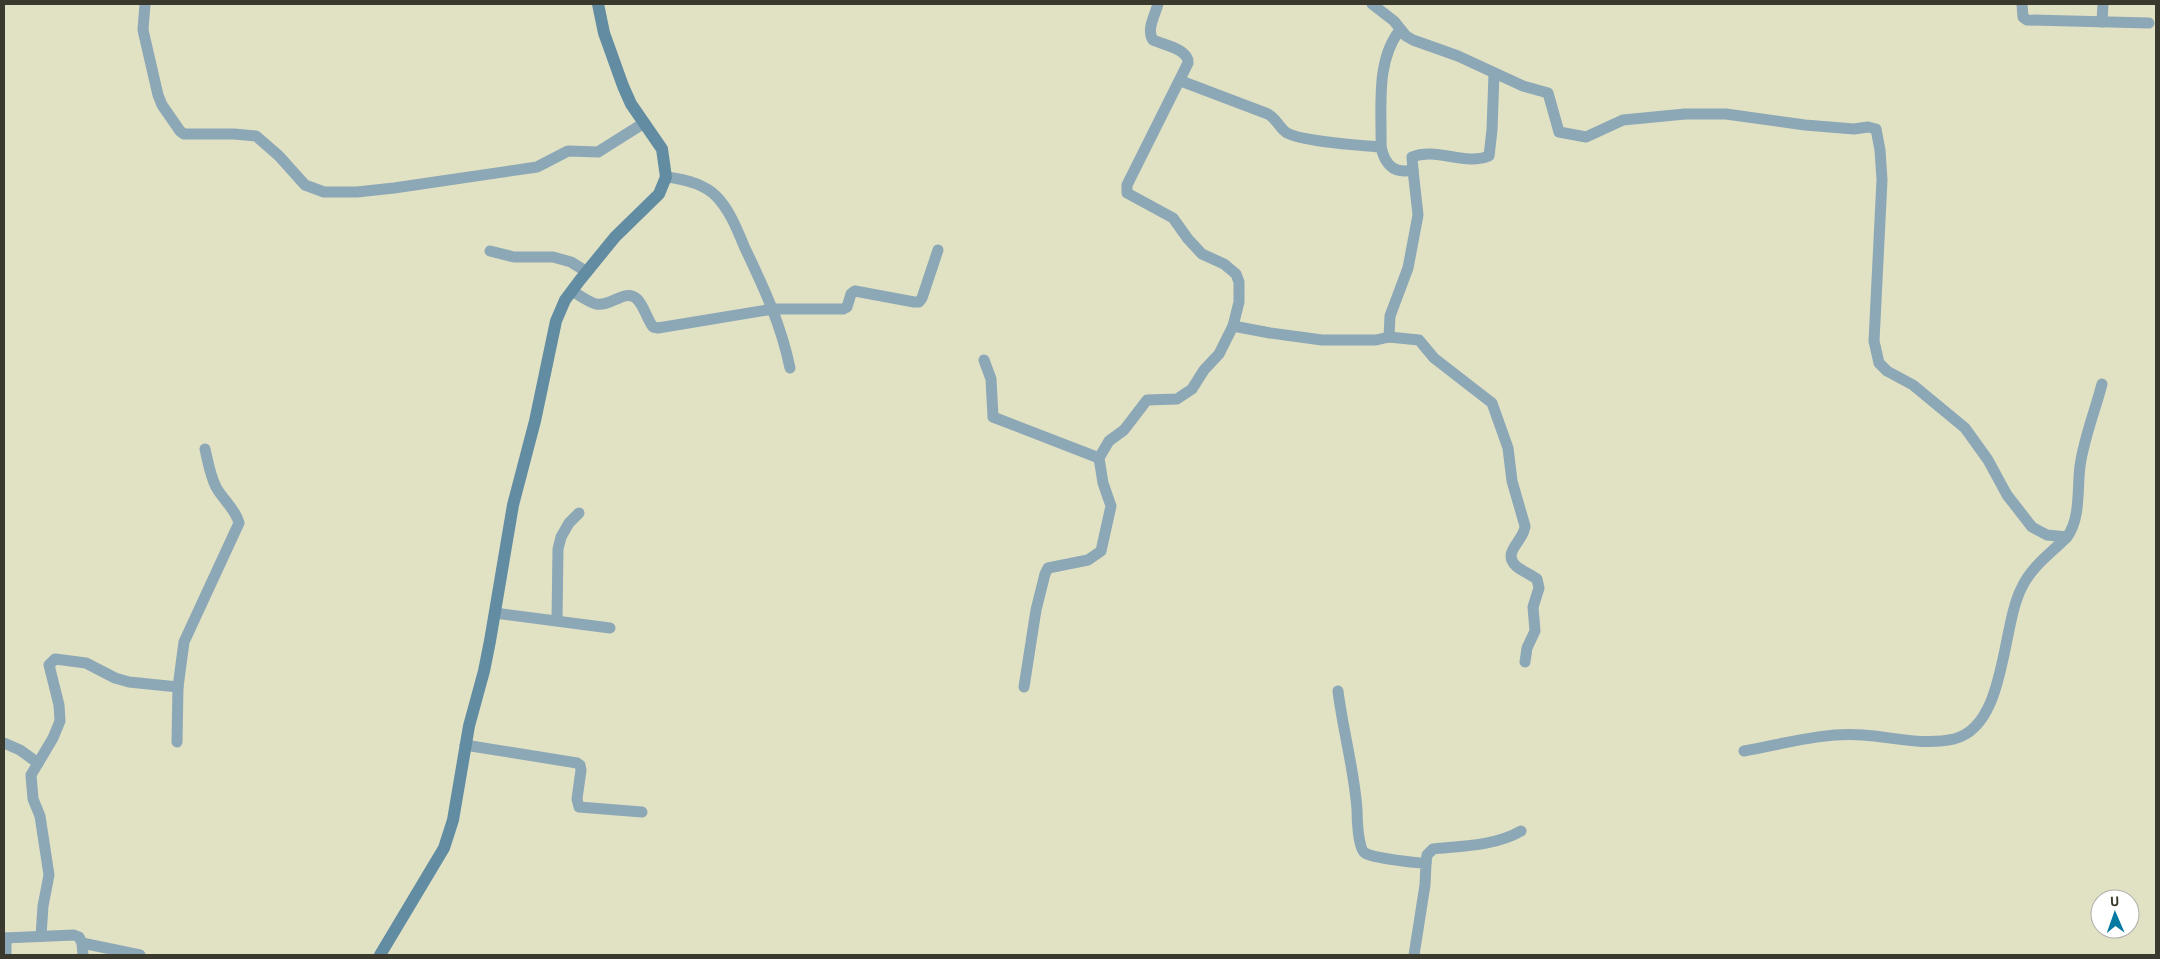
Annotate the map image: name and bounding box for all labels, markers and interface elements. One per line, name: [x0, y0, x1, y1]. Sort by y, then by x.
north arrow: [2090, 889, 2140, 939]
text: U: [2110, 890, 2119, 911]

